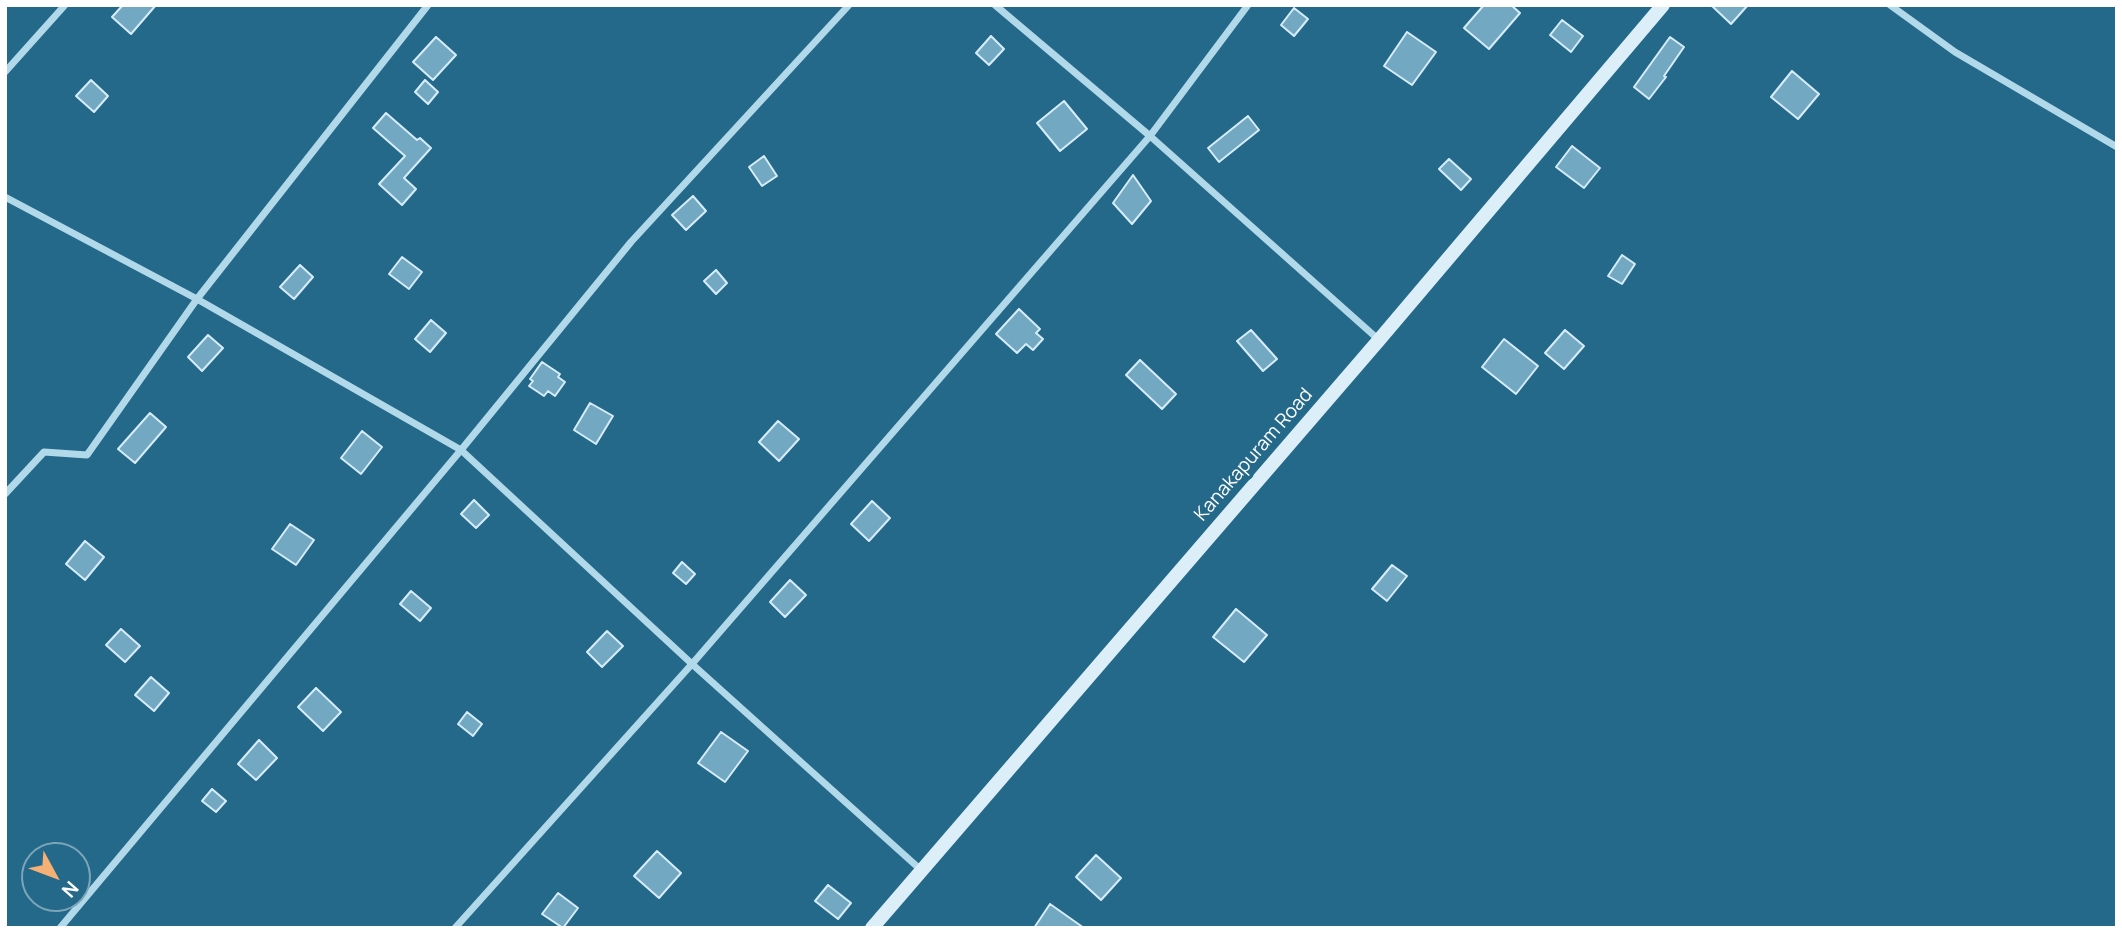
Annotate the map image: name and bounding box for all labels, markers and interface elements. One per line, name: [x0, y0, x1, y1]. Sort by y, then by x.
street label: Kanakapuram Road: [1190, 384, 1318, 526]
north arrow: [21, 842, 91, 912]
text: N: [56, 876, 85, 903]

